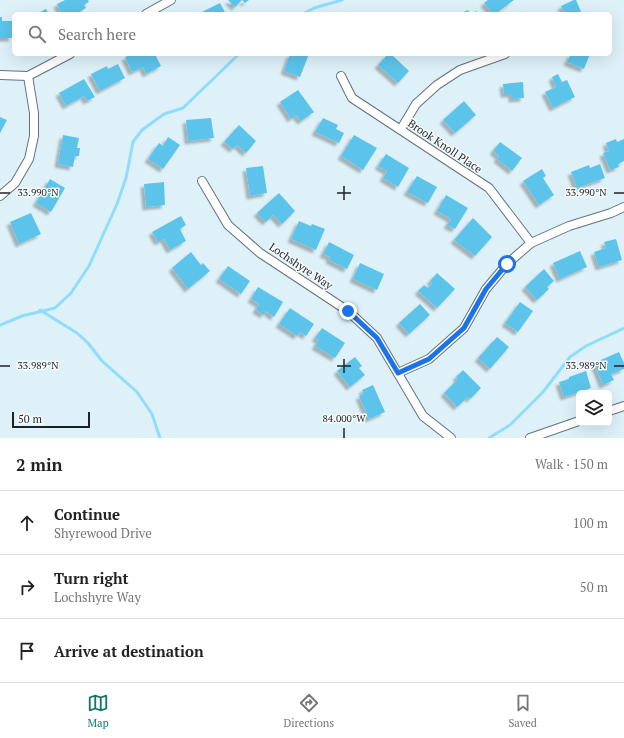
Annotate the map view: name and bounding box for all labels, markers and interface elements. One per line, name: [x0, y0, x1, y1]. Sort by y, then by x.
search box: [12, 12, 612, 56]
icon: search: [26, 23, 48, 45]
text: Search here: [58, 24, 136, 44]
street label: Brook Knoll Place: [405, 116, 485, 176]
text: 33.990°N: [18, 186, 59, 199]
text: 33.990°N: [566, 186, 607, 199]
street label: Lochshyre Way: [267, 240, 336, 293]
route start: [498, 255, 516, 273]
route end: [339, 302, 357, 320]
text: 33.989°N: [18, 359, 59, 372]
text: 33.989°N: [566, 359, 607, 372]
map controls: [576, 390, 612, 426]
button: layers: [576, 390, 612, 426]
scale bar: [12, 410, 90, 429]
text: 50 m: [18, 412, 42, 426]
text: 84.000°W: [322, 412, 366, 425]
text: 2 min: [16, 453, 63, 476]
text: Walk · 150 m: [535, 455, 608, 473]
text: Continue: [54, 504, 120, 524]
icon: ahead: [16, 512, 38, 534]
text: 100 m: [573, 514, 608, 532]
text: Shyrewood Drive: [54, 524, 152, 542]
text: Turn right: [54, 568, 129, 588]
icon: right: [16, 576, 38, 598]
text: 50 m: [580, 578, 608, 596]
text: Lochshyre Way: [54, 588, 141, 606]
icon: arrive: [16, 640, 38, 662]
text: Arrive at destination: [54, 641, 204, 661]
tab: Map: [87, 692, 109, 730]
tab: Directions: [283, 692, 334, 730]
tab: Saved: [508, 692, 537, 730]

